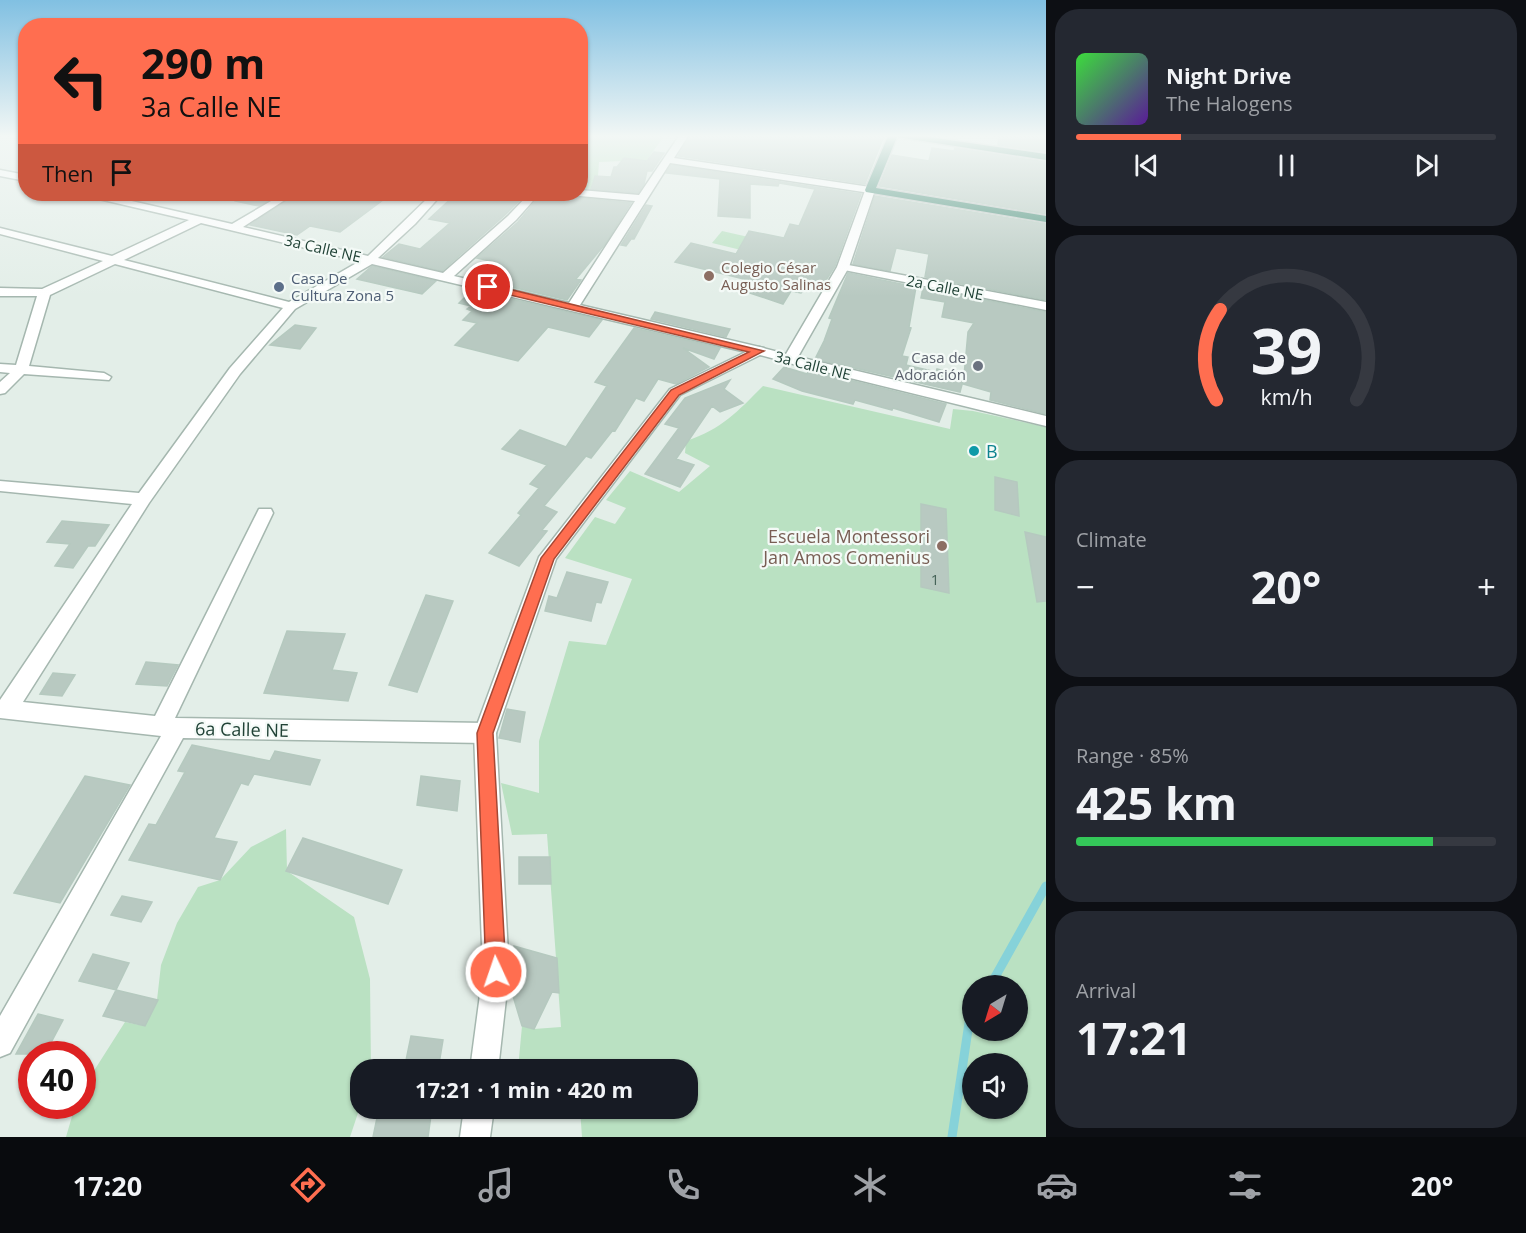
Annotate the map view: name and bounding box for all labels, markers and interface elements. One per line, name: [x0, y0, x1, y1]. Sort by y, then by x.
text: 290 m: [141, 34, 265, 91]
icon: left: [42, 42, 120, 120]
text: Night Drive: [1166, 60, 1291, 90]
text: 3a Calle NE: [141, 88, 282, 125]
text: The Halogens: [1166, 90, 1293, 117]
icon: previous: [1130, 149, 1163, 182]
icon: pause: [1270, 149, 1303, 182]
icon: next: [1410, 149, 1443, 182]
icon: arrive: [105, 156, 138, 189]
text: Then: [42, 158, 93, 188]
street label: 3a Calle NE: [283, 229, 363, 267]
place label: Colegio César Augusto Salinas: [721, 257, 831, 294]
pin: [462, 261, 513, 312]
place label: Casa De Cultura Zona 5: [291, 268, 394, 305]
marker: Colegio César Augusto Salinas: [702, 269, 716, 283]
icon: arrive: [471, 270, 504, 303]
street label: 2a Calle NE: [905, 270, 985, 304]
marker: Casa De Cultura Zona 5: [272, 280, 286, 294]
text: 39: [1250, 307, 1322, 392]
street label: 3a Calle NE: [773, 346, 853, 384]
place label: Casa de Adoración: [895, 347, 966, 384]
marker: Casa de Adoración: [971, 359, 985, 373]
text: km/h: [1260, 382, 1312, 411]
place label: B: [986, 439, 998, 463]
marker: B: [967, 444, 981, 458]
place label: Escuela Montessori Jan Amos Comenius: [761, 524, 930, 569]
text: Climate: [1076, 526, 1147, 553]
marker: Escuela Montessori Jan Amos Comenius: [935, 539, 949, 553]
text: 20°: [1251, 556, 1321, 617]
text: −: [1076, 564, 1095, 609]
text: +: [1477, 564, 1496, 609]
house number: 1: [931, 569, 939, 589]
street label: 6a Calle NE: [195, 716, 289, 742]
text: Range · 85%: [1076, 742, 1189, 769]
text: 425 km: [1076, 772, 1237, 833]
position arrow: [464, 940, 528, 1004]
north arrow: [962, 975, 1028, 1041]
map controls: [962, 975, 1028, 1119]
text: Arrival: [1076, 977, 1136, 1004]
text: 17:21: [1076, 1007, 1192, 1068]
speed limit sign: 40: [18, 1041, 96, 1119]
button: sound: [962, 1053, 1028, 1119]
text: 17:21 · 1 min · 420 m: [415, 1074, 633, 1104]
icon: directions: [287, 1164, 329, 1206]
icon: music: [475, 1164, 517, 1206]
icon: phone: [662, 1164, 704, 1206]
icon: climate: [849, 1164, 891, 1206]
icon: car: [1036, 1164, 1078, 1206]
icon: filters: [1224, 1164, 1266, 1206]
text: 17:20: [73, 1167, 142, 1204]
text: 20°: [1411, 1167, 1453, 1204]

